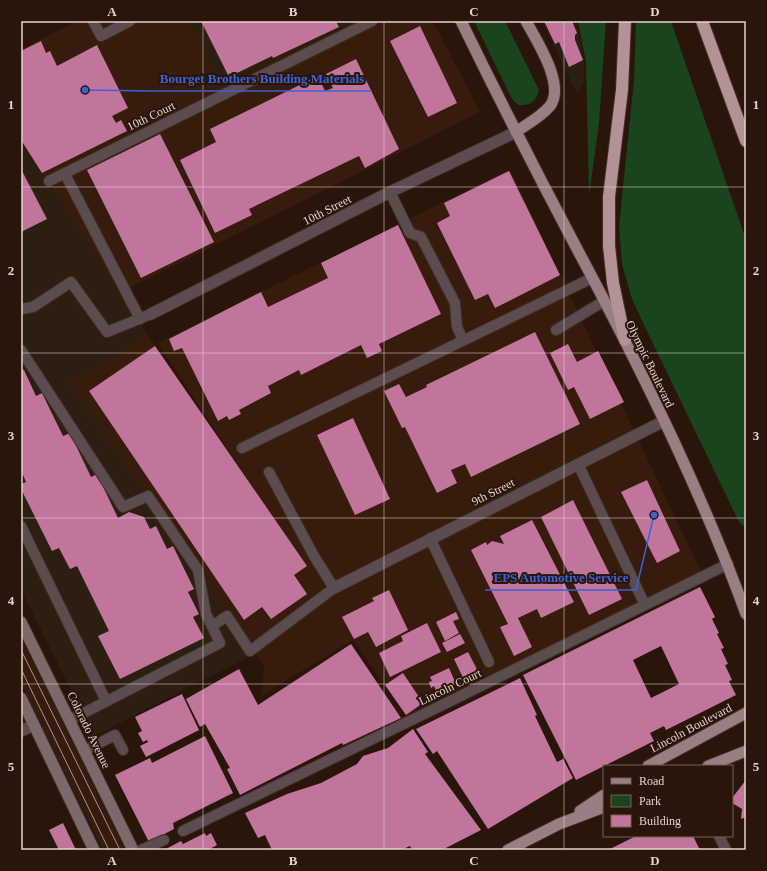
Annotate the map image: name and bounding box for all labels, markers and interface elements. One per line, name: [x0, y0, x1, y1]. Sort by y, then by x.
text: A: [107, 4, 117, 19]
text: B: [289, 4, 298, 19]
text: C: [469, 4, 479, 19]
text: D: [650, 4, 660, 19]
callout: Bourget Brothers Building Materials: [152, 66, 372, 91]
text: Bourget Brothers Building Materials: [160, 71, 364, 86]
text: 1: [8, 97, 14, 112]
text: 1: [753, 97, 759, 112]
street label: 10th Court: [125, 98, 178, 134]
street label: 10th Street: [301, 192, 354, 228]
text: 2: [8, 263, 14, 278]
text: 2: [753, 263, 759, 278]
street label: Olympic Boulevard: [623, 318, 677, 410]
text: 3: [8, 428, 15, 443]
text: 3: [753, 428, 760, 443]
street label: 9th Street: [469, 475, 517, 509]
callout: EPS Automotive Service: [485, 565, 636, 590]
text: EPS Automotive Service: [493, 570, 629, 585]
text: 4: [8, 593, 15, 608]
text: 4: [753, 593, 760, 608]
street label: Lincoln Court: [417, 666, 484, 708]
street label: Colorado Avenue: [64, 689, 114, 771]
street label: Lincoln Boulevard: [648, 701, 734, 755]
text: 5: [8, 759, 15, 774]
text: 5: [753, 759, 760, 774]
legend: [603, 765, 733, 837]
text: Road: [639, 774, 664, 788]
text: Park: [639, 794, 661, 808]
text: Building: [639, 814, 681, 828]
text: A: [107, 853, 117, 868]
text: B: [289, 853, 298, 868]
text: C: [469, 853, 479, 868]
text: D: [650, 853, 660, 868]

